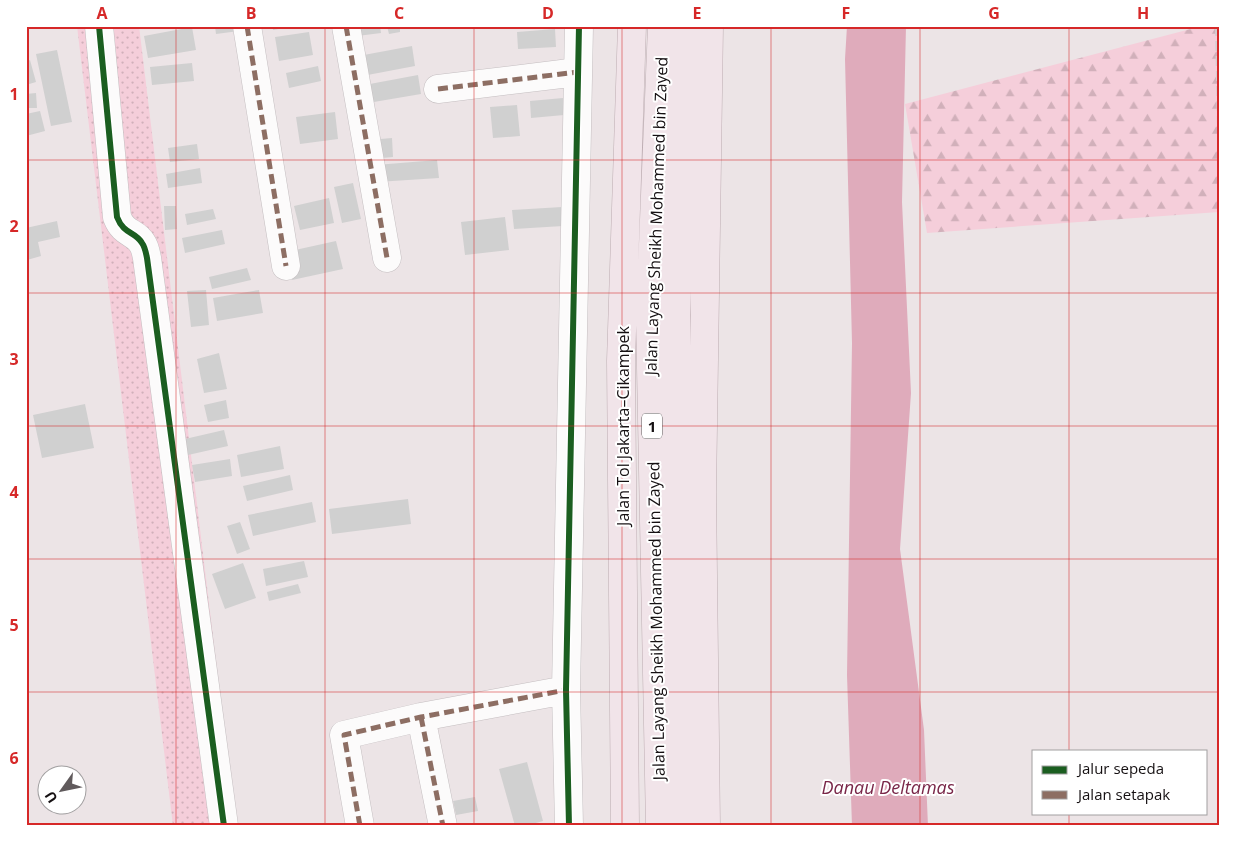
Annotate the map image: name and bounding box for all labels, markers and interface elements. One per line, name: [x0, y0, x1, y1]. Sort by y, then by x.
text: A: [96, 2, 108, 24]
text: B: [246, 2, 256, 24]
text: C: [394, 2, 404, 24]
text: D: [542, 2, 554, 24]
text: E: [693, 2, 702, 24]
text: F: [842, 2, 850, 24]
text: G: [988, 2, 1000, 24]
text: H: [1137, 2, 1149, 24]
street label: Jalan Layang Sheikh Mohammed bin Zayed: [639, 56, 673, 378]
text: 1: [9, 83, 19, 105]
text: 2: [9, 215, 19, 237]
street label: Jalan Tol Jakarta–Cikampek: [612, 326, 634, 528]
text: 3: [9, 348, 19, 370]
road number: 1: [642, 414, 662, 438]
street label: Jalan Layang Sheikh Mohammed bin Zayed: [642, 461, 670, 783]
text: 4: [9, 481, 19, 503]
text: 5: [9, 614, 19, 636]
text: 6: [9, 747, 19, 769]
legend: [1032, 750, 1208, 814]
text: Jalur sepeda: [1076, 758, 1164, 778]
north arrow: [38, 764, 88, 814]
water label: Danau Deltamas: [821, 775, 955, 799]
text: Jalan setapak: [1076, 784, 1170, 804]
text: U: [40, 788, 62, 807]

